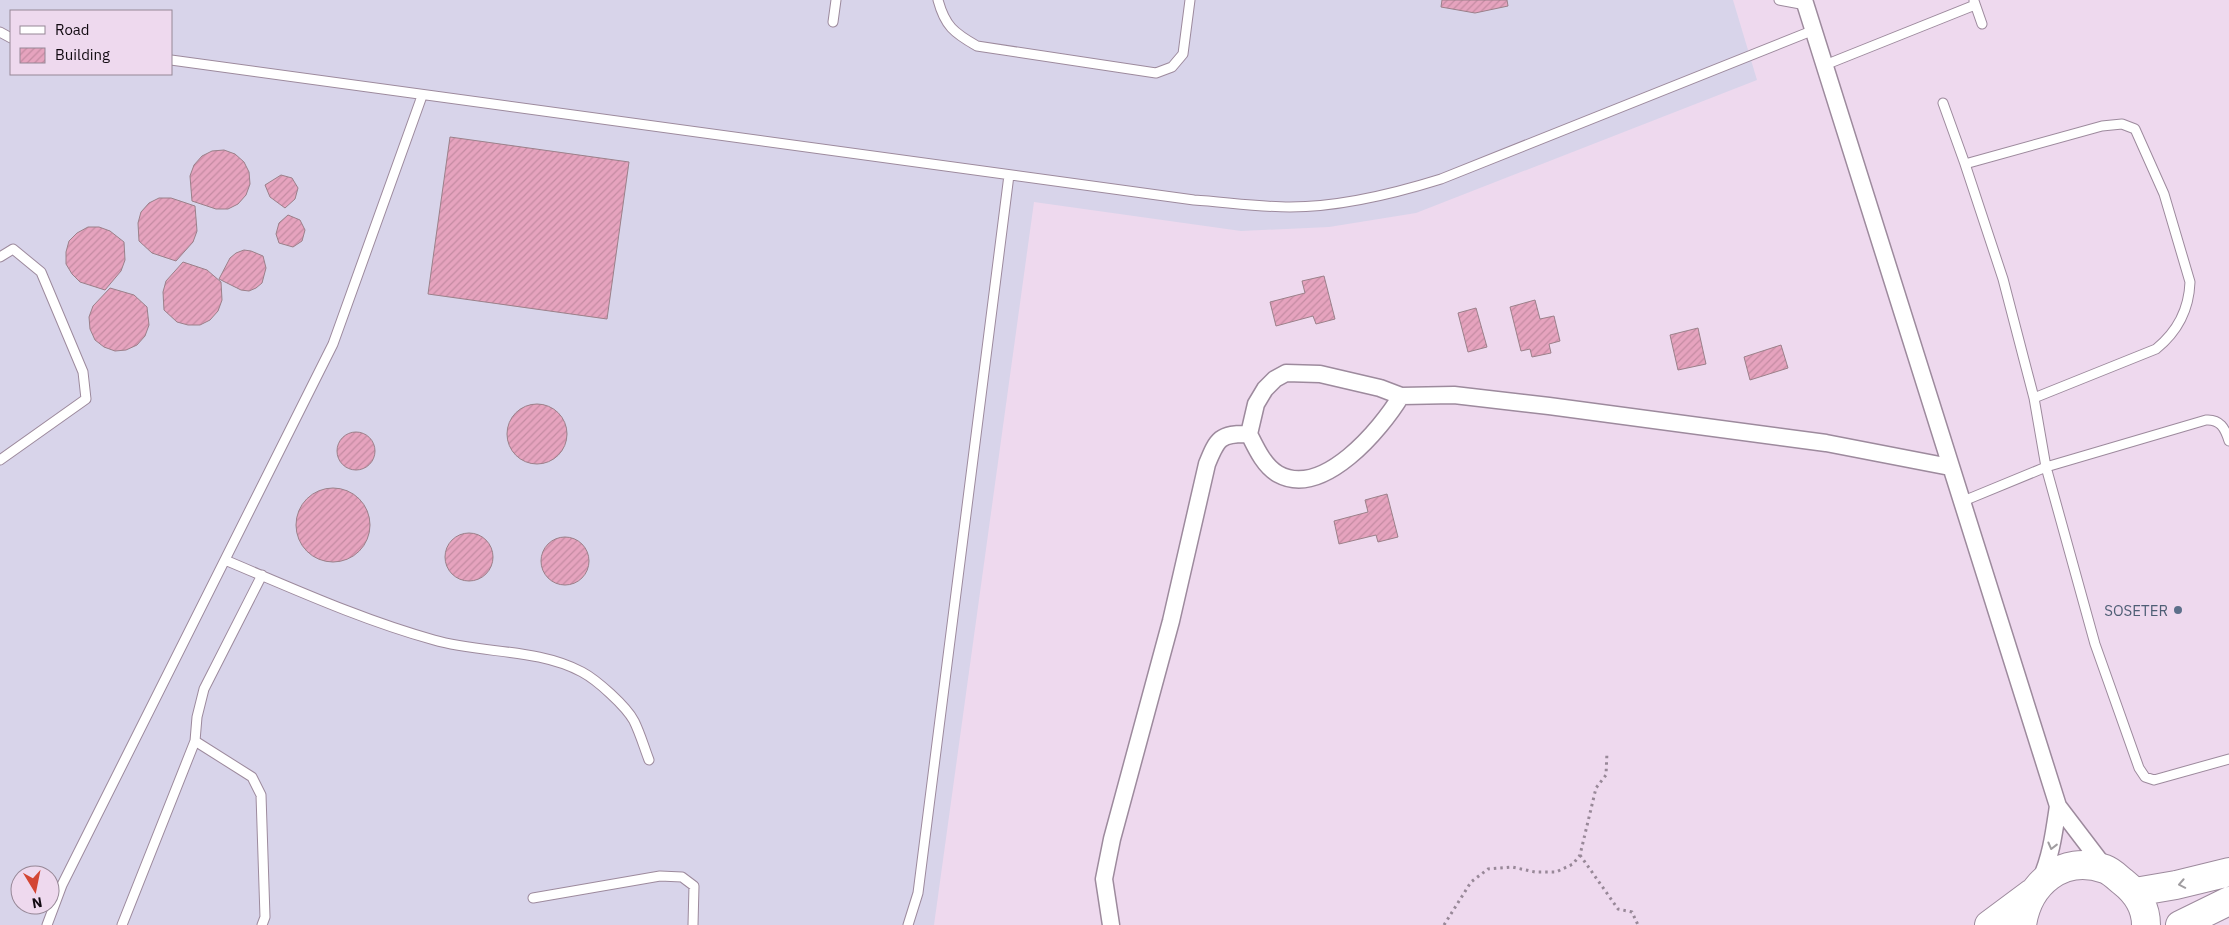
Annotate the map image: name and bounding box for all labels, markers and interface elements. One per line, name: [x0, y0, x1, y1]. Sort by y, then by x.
legend: [10, 10, 172, 75]
text: Road: [55, 20, 90, 39]
text: Building: [55, 45, 110, 64]
place label: SOSETER: [2104, 601, 2168, 620]
marker: SOSETER: [2172, 604, 2184, 616]
one-way arrow: [2047, 841, 2058, 850]
north arrow: [10, 865, 60, 915]
one-way arrow: [2178, 878, 2187, 888]
text: N: [31, 893, 44, 913]

